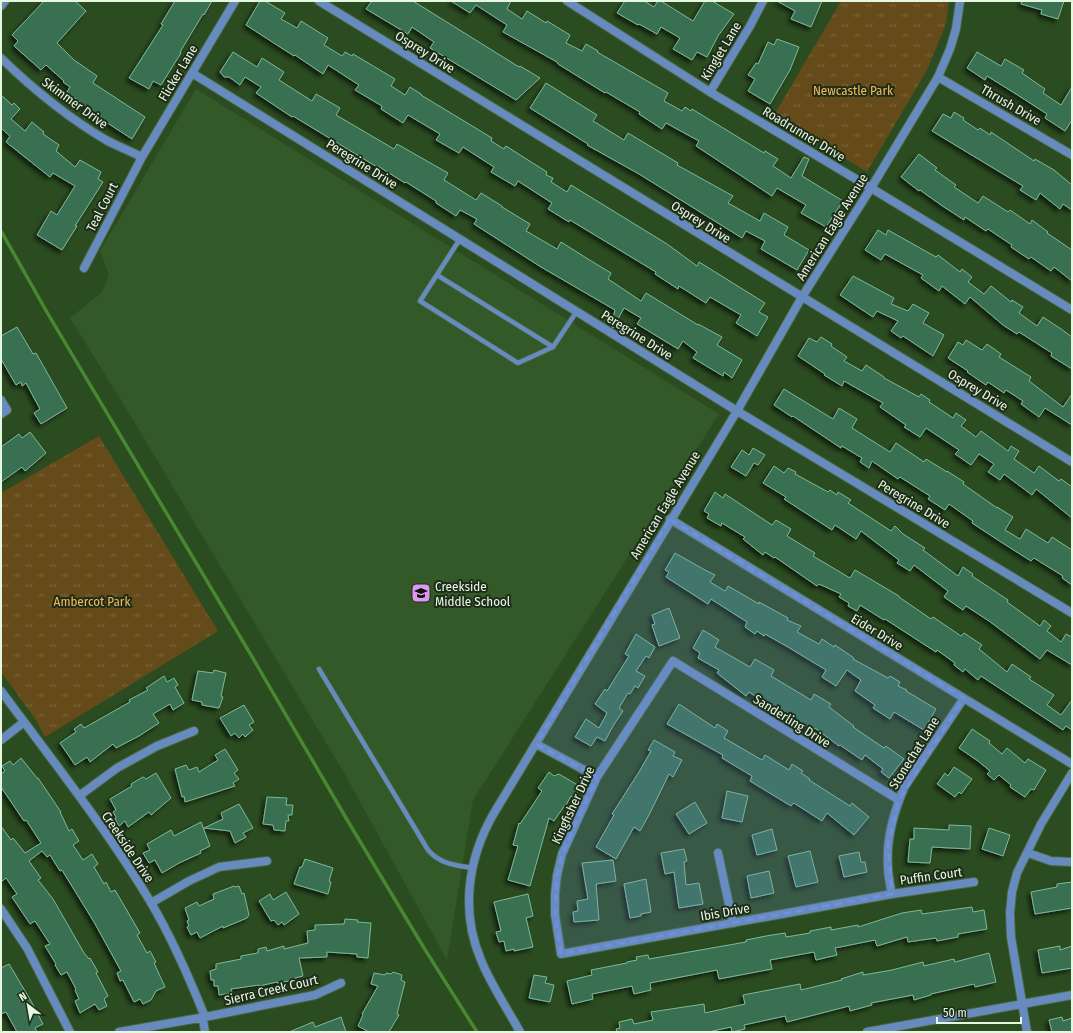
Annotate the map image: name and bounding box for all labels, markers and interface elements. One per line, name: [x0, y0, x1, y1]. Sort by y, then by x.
street label: Kinglet Lane: [698, 19, 744, 83]
street label: Osprey Drive: [392, 28, 458, 76]
street label: Flicker Lane: [155, 42, 201, 104]
street label: Skimmer Drive: [39, 74, 111, 132]
street label: Thrush Drive: [978, 82, 1044, 128]
park label: Newcastle Park: [813, 83, 894, 98]
street label: Roadrunner Drive: [760, 103, 848, 165]
street label: Peregrine Drive: [324, 136, 400, 192]
street label: American Eagle Avenue: [793, 171, 871, 283]
street label: Teal Court: [83, 179, 121, 234]
street label: Osprey Drive: [668, 198, 734, 246]
street label: Peregrine Drive: [599, 307, 675, 363]
street label: Osprey Drive: [945, 366, 1011, 414]
street label: American Eagle Avenue: [627, 448, 703, 562]
street label: Peregrine Drive: [875, 477, 953, 531]
place label: Creekside Middle School: [435, 579, 511, 609]
school or university icon: Creekside Middle School: [410, 582, 432, 604]
park label: Ambercot Park: [54, 594, 131, 609]
street label: Eider Drive: [848, 611, 906, 653]
street label: Sanderling Drive: [751, 691, 833, 751]
street label: Stonechat Lane: [886, 714, 942, 792]
street label: Kingfisher Drive: [548, 764, 598, 846]
street label: Creekside Drive: [99, 809, 157, 885]
street label: Puffin Court: [899, 864, 964, 888]
street label: Ibis Drive: [699, 900, 751, 924]
street label: Sierra Creek Court: [223, 972, 320, 1008]
north arrow: [8, 985, 48, 1025]
text: N: [17, 990, 29, 1004]
scale bar: [937, 999, 1021, 1025]
text: 50 m: [943, 1006, 967, 1020]

